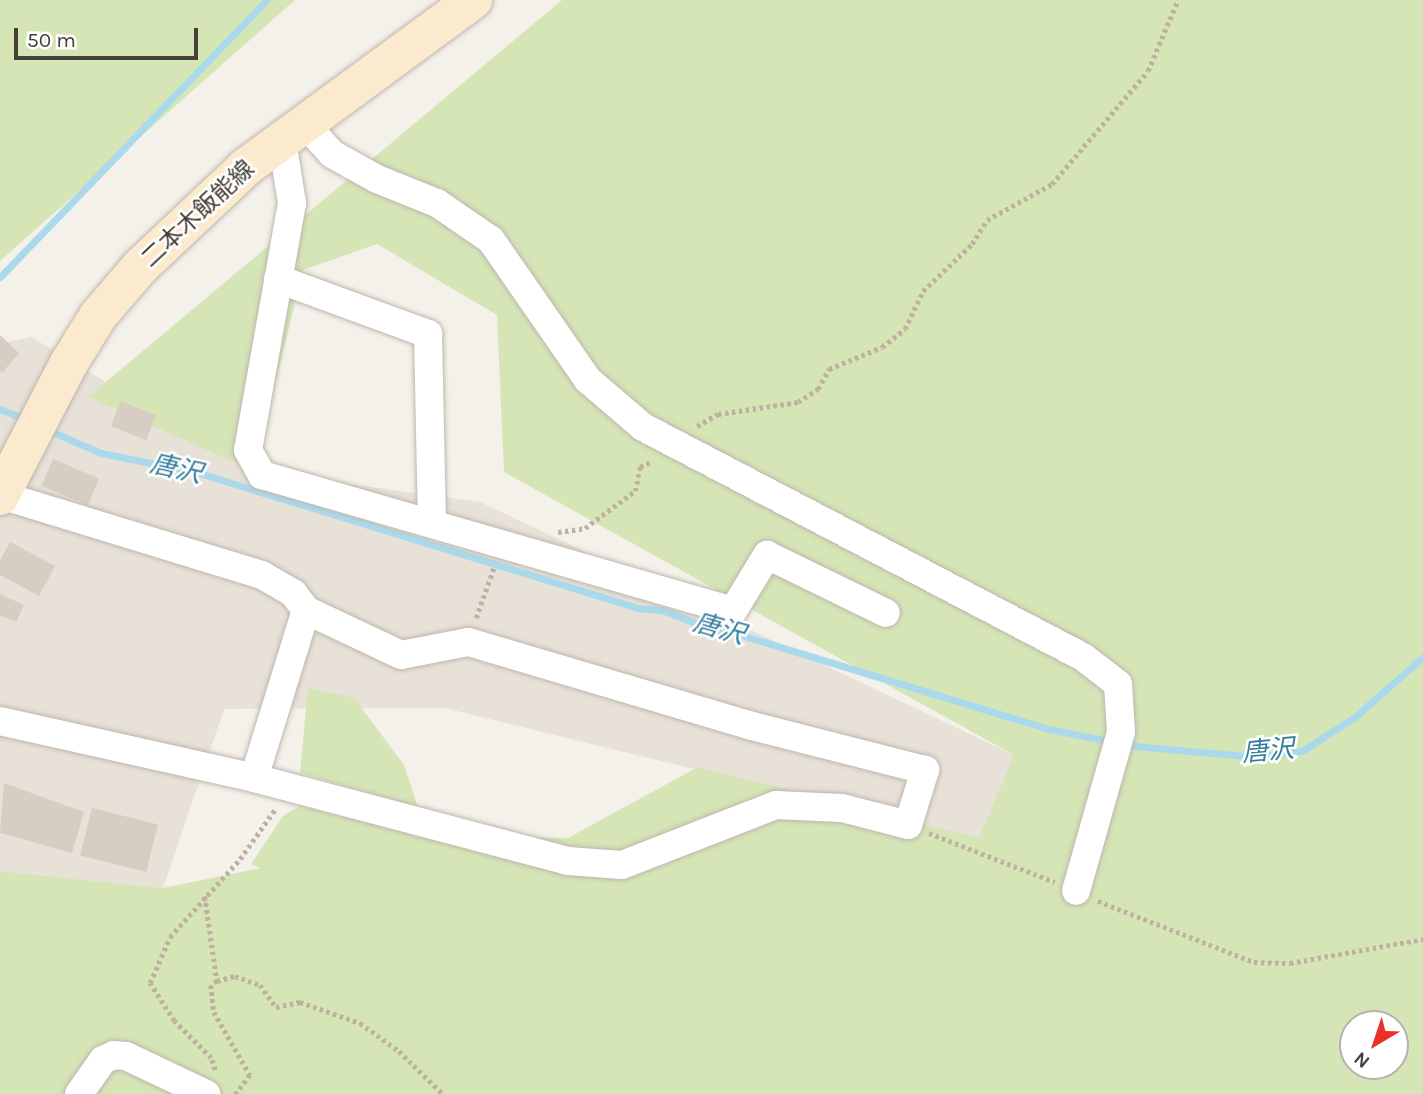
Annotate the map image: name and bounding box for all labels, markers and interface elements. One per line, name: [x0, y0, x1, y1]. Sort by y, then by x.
scale bar: [18, 14, 201, 58]
text: 50 m: [27, 28, 76, 52]
street label: 二本木飯能線: [136, 154, 260, 274]
water label: 唐沢: [147, 448, 205, 490]
water label: 唐沢: [690, 607, 748, 651]
water label: 唐沢: [1241, 733, 1295, 769]
north arrow: [1339, 1010, 1409, 1080]
text: N: [1350, 1047, 1374, 1073]

